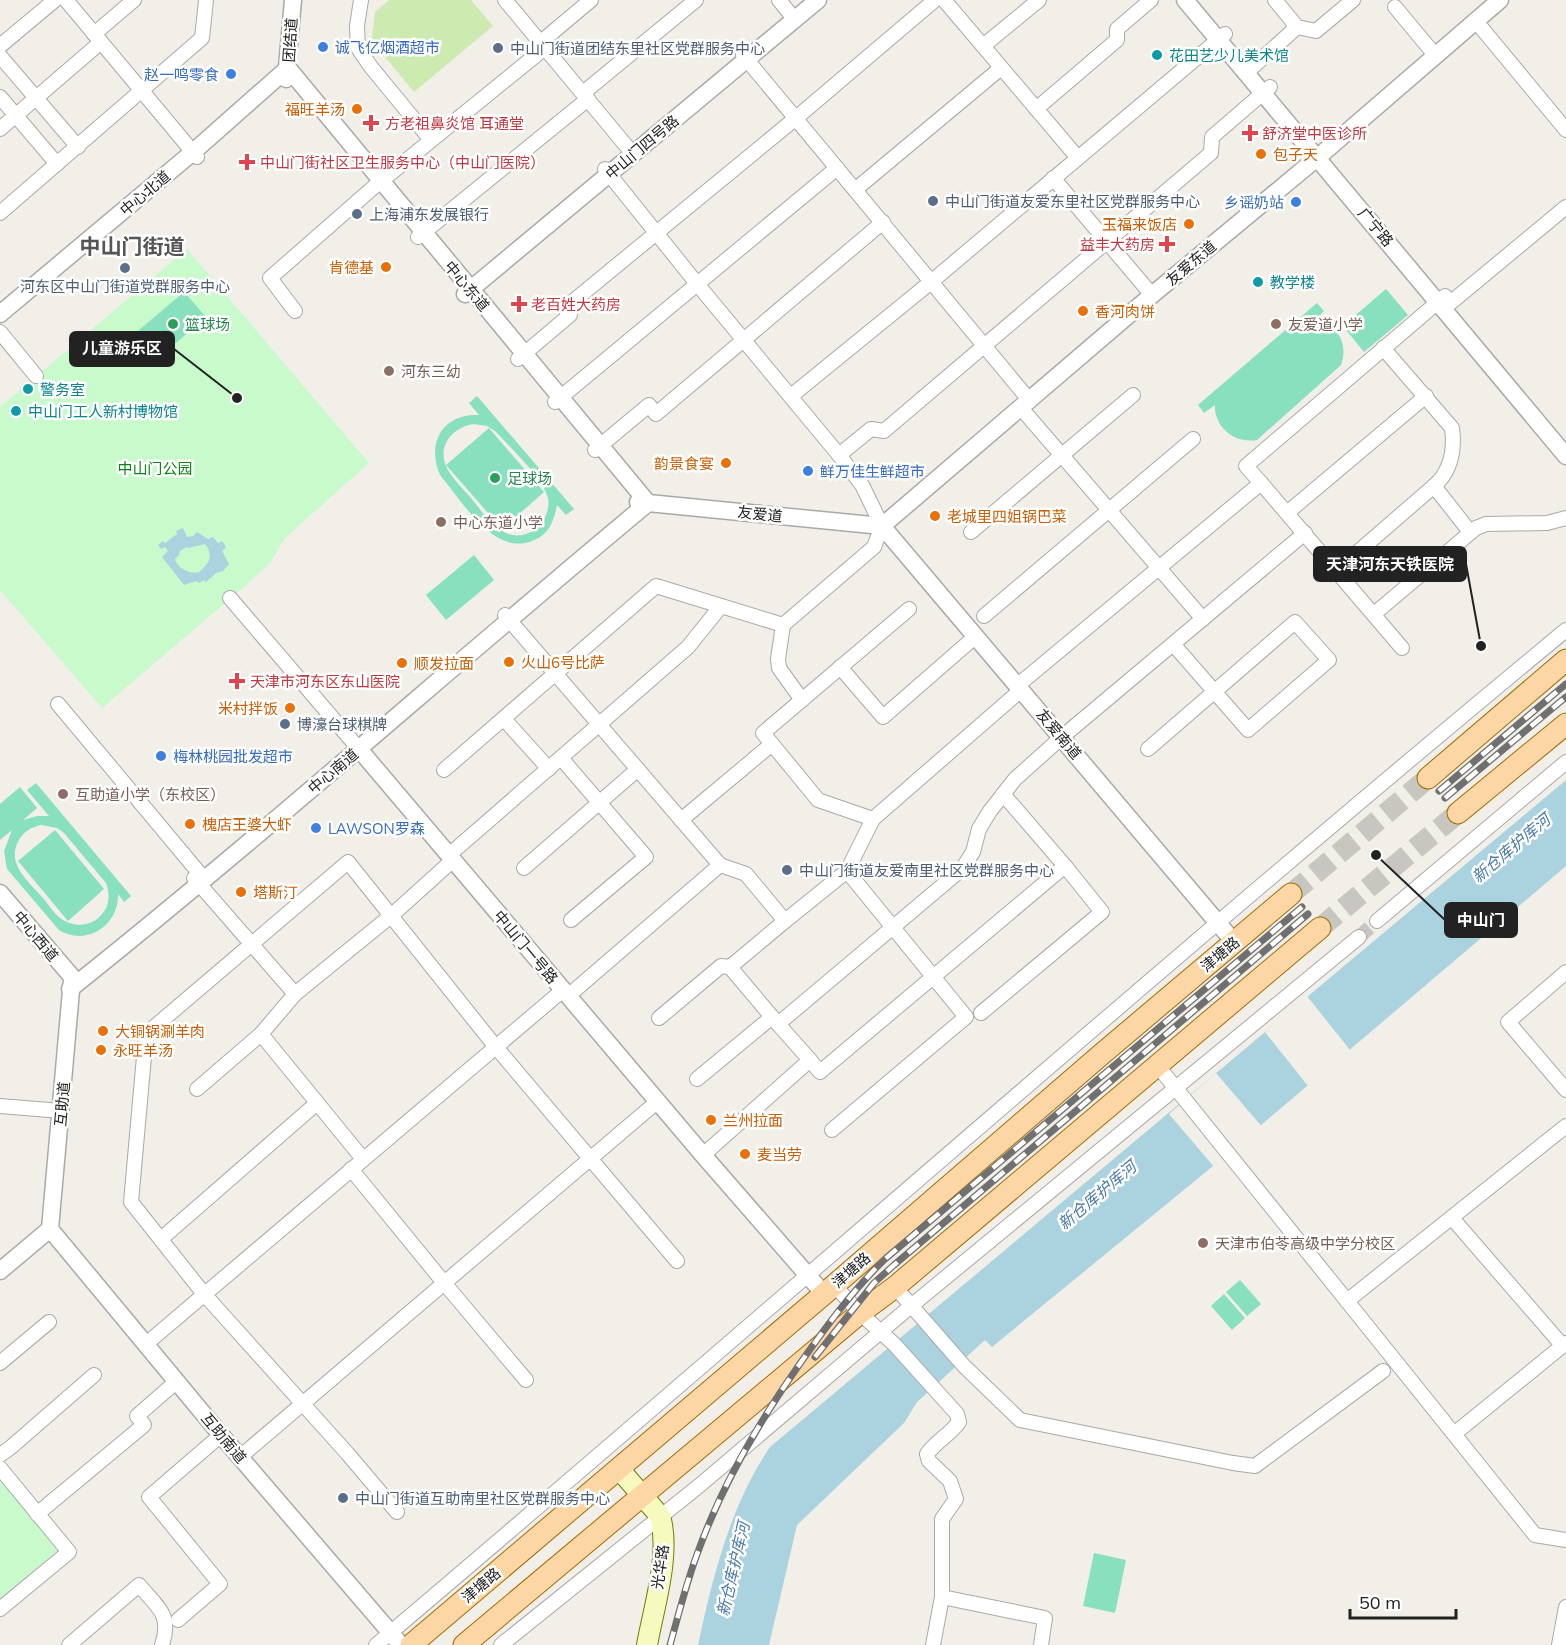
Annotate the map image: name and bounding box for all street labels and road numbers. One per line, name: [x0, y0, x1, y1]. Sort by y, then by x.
street label: 团结道: [279, 17, 301, 63]
street label: 中山门四号路: [601, 111, 683, 183]
street label: 中心北道: [116, 166, 174, 220]
street label: 广宁路: [1354, 204, 1398, 250]
street label: 友爱东道: [1162, 236, 1220, 290]
street label: 中心东道: [440, 257, 494, 315]
street label: 友爱道: [737, 502, 783, 526]
street label: 友爱南道: [1032, 705, 1086, 763]
street label: 中心南道: [304, 744, 362, 798]
street label: 中山门一号路: [490, 906, 562, 988]
street label: 中心西道: [9, 907, 63, 965]
street label: 津塘路: [1197, 932, 1243, 976]
street label: 互助道: [51, 1081, 73, 1127]
street label: 津塘路: [828, 1248, 874, 1292]
street label: 互助南道: [197, 1409, 251, 1467]
street label: 光华路: [647, 1543, 673, 1591]
street label: 津塘路: [458, 1563, 504, 1607]

